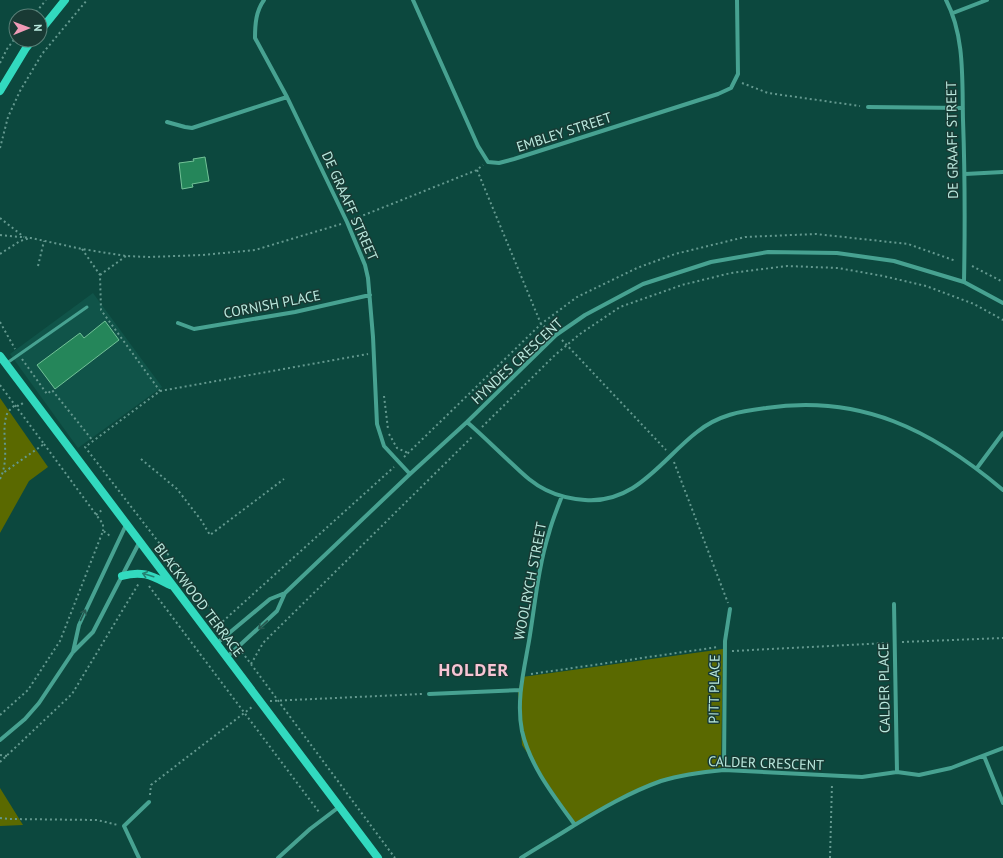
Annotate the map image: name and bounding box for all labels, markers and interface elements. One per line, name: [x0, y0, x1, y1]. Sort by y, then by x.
north arrow: [8, 8, 48, 48]
text: N: [31, 24, 45, 32]
street label: DE GRAAFF STREET: [942, 81, 962, 199]
street label: EMBLEY STREET: [514, 108, 614, 156]
street label: DE GRAAFF STREET: [318, 149, 382, 264]
street label: CORNISH PLACE: [222, 286, 322, 322]
street label: HYNDES CRESCENT: [468, 314, 567, 408]
street label: WOOLRYCH STREET: [510, 520, 550, 642]
street label: BLACKWOOD TERRACE: [150, 540, 248, 660]
one-way arrow: [142, 571, 155, 578]
one-way arrow: [80, 609, 87, 621]
one-way arrow: [258, 620, 268, 629]
street label: CALDER PLACE: [874, 643, 894, 733]
street label: PITT PLACE: [704, 654, 724, 724]
district label: HOLDER: [439, 658, 509, 681]
street label: CALDER CRESCENT: [708, 752, 824, 774]

